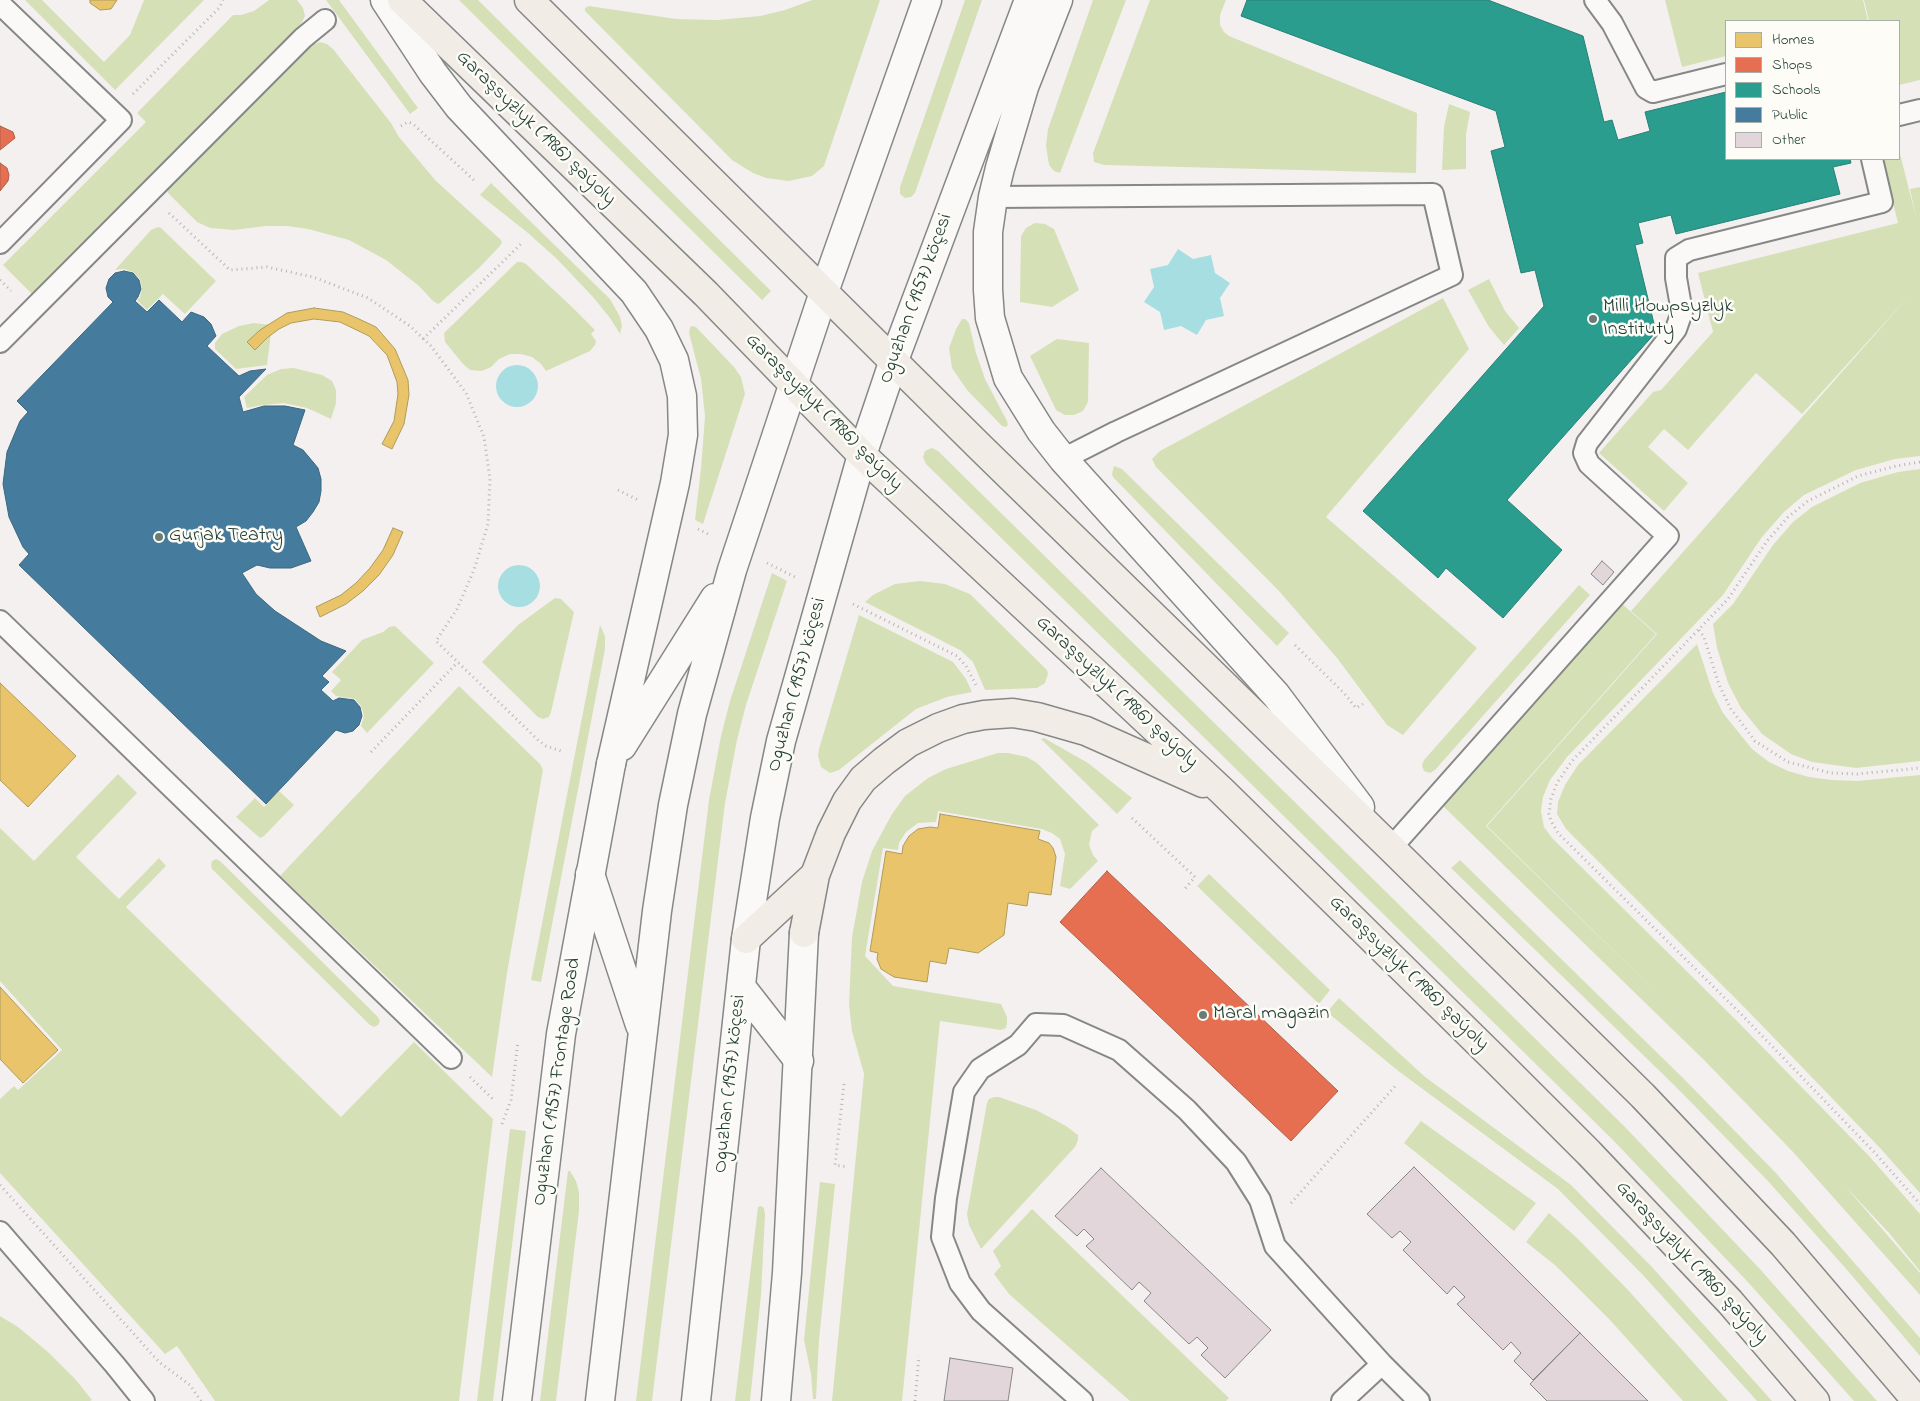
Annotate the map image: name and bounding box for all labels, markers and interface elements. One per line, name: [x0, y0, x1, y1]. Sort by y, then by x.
legend: [1725, 20, 1900, 160]
text: Homes: [1772, 29, 1815, 51]
street label: Garaşsyzlyk (1986) şaýoly: [450, 46, 620, 212]
text: Shops: [1772, 54, 1812, 76]
text: Schools: [1772, 79, 1821, 101]
text: Public: [1772, 104, 1808, 126]
text: Other: [1772, 129, 1805, 151]
street label: Oguzhan (1957) köçesi: [875, 211, 959, 387]
place label: Milli Howpsyzlyk Instituty: [1603, 296, 1733, 343]
marker: Milli Howpsyzlyk Instituty: [1587, 313, 1599, 325]
street label: Garaşsyzlyk (1986) şaýoly: [739, 329, 907, 497]
place label: Gurjak Teatry: [169, 525, 283, 549]
marker: Gurjak Teatry: [153, 531, 165, 543]
street label: Oguzhan (1957) köçesi: [763, 595, 833, 775]
street label: Garaşsyzlyk (1986) şaýoly: [1030, 611, 1202, 775]
street label: Garaşsyzlyk (1986) şaýoly: [1323, 891, 1493, 1057]
street label: Oguzhan (1957) Frontage Road: [529, 956, 587, 1208]
street label: Oguzhan (1957) köçesi: [710, 994, 752, 1174]
place label: Maral magazin: [1213, 1003, 1329, 1027]
marker: Maral magazin: [1197, 1009, 1209, 1021]
street label: Garaşsyzlyk (1986) şaýoly: [1609, 1177, 1773, 1349]

